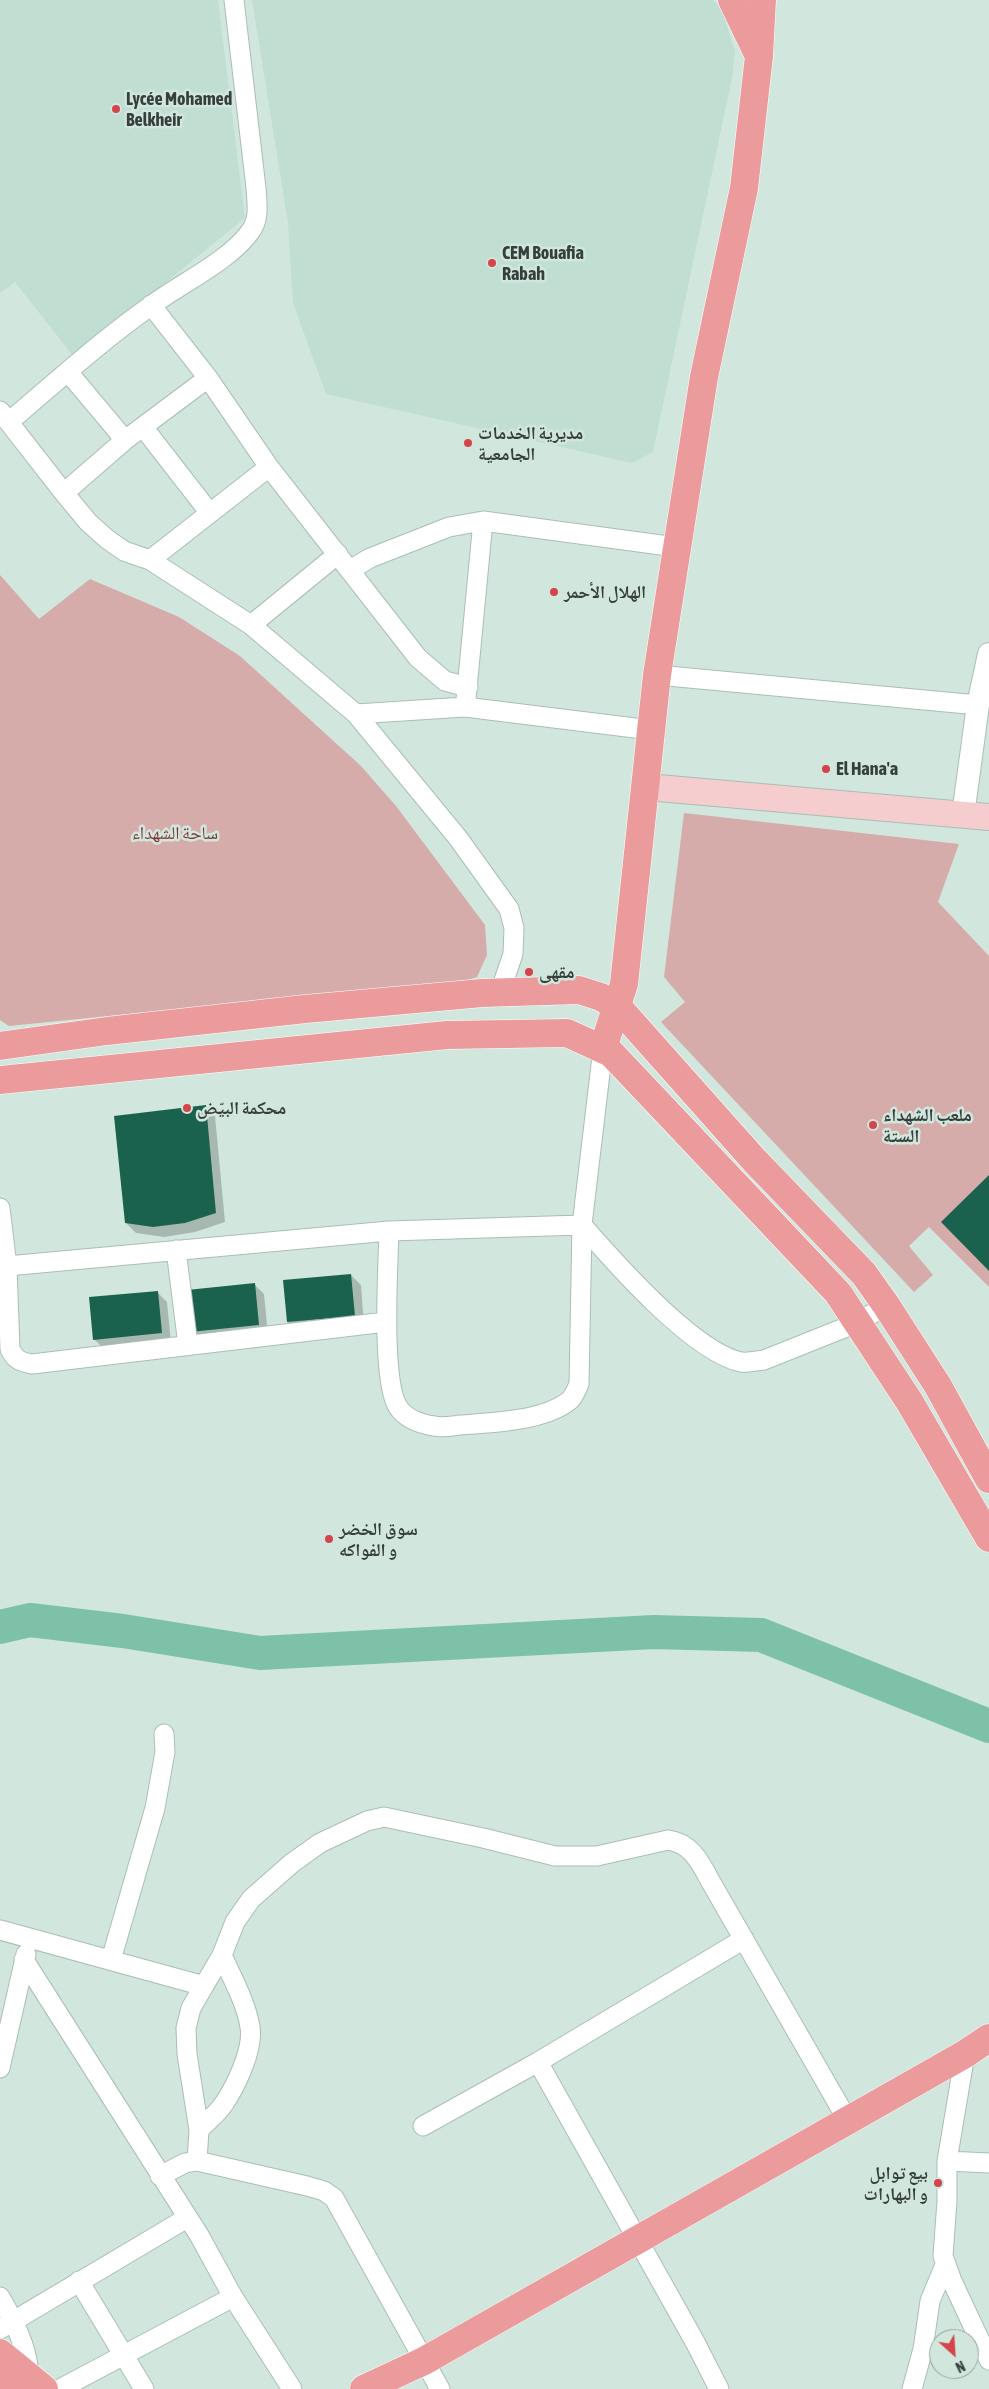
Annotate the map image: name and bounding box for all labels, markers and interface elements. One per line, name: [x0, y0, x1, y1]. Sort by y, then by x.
place label: Lycée Mohamed Belkheir: [126, 88, 232, 130]
marker: Lycée Mohamed Belkheir: [110, 103, 122, 115]
place label: CEM Bouafia Rabah: [502, 242, 584, 284]
marker: CEM Bouafia Rabah: [486, 257, 498, 269]
place label: مديرية الخدمات الجامعية: [478, 422, 583, 464]
marker: مديرية الخدمات الجامعية: [462, 437, 474, 449]
place label: الهلال الأحمر: [564, 581, 646, 603]
marker: الهلال الأحمر: [548, 586, 560, 598]
place label: El Hana'a: [836, 758, 898, 780]
marker: El Hana'a: [820, 763, 832, 775]
park label: ساحة الشهداء: [132, 822, 218, 844]
place label: مقهى: [539, 961, 574, 983]
marker: مقهى: [523, 966, 535, 978]
place label: محكمة البيّض: [197, 1097, 286, 1119]
marker: محكمة البيّض: [181, 1102, 193, 1114]
place label: ملعب الشهداء الستة: [883, 1104, 972, 1146]
marker: ملعب الشهداء الستة: [867, 1119, 879, 1131]
place label: سوق الخضر و الفواكه: [339, 1518, 418, 1560]
marker: سوق الخضر و الفواكه: [323, 1533, 335, 1545]
place label: بيع توابل و البهارات: [864, 2162, 928, 2204]
marker: بيع توابل و البهارات: [932, 2177, 944, 2189]
north arrow: [929, 2329, 979, 2379]
text: N: [953, 2358, 967, 2376]

